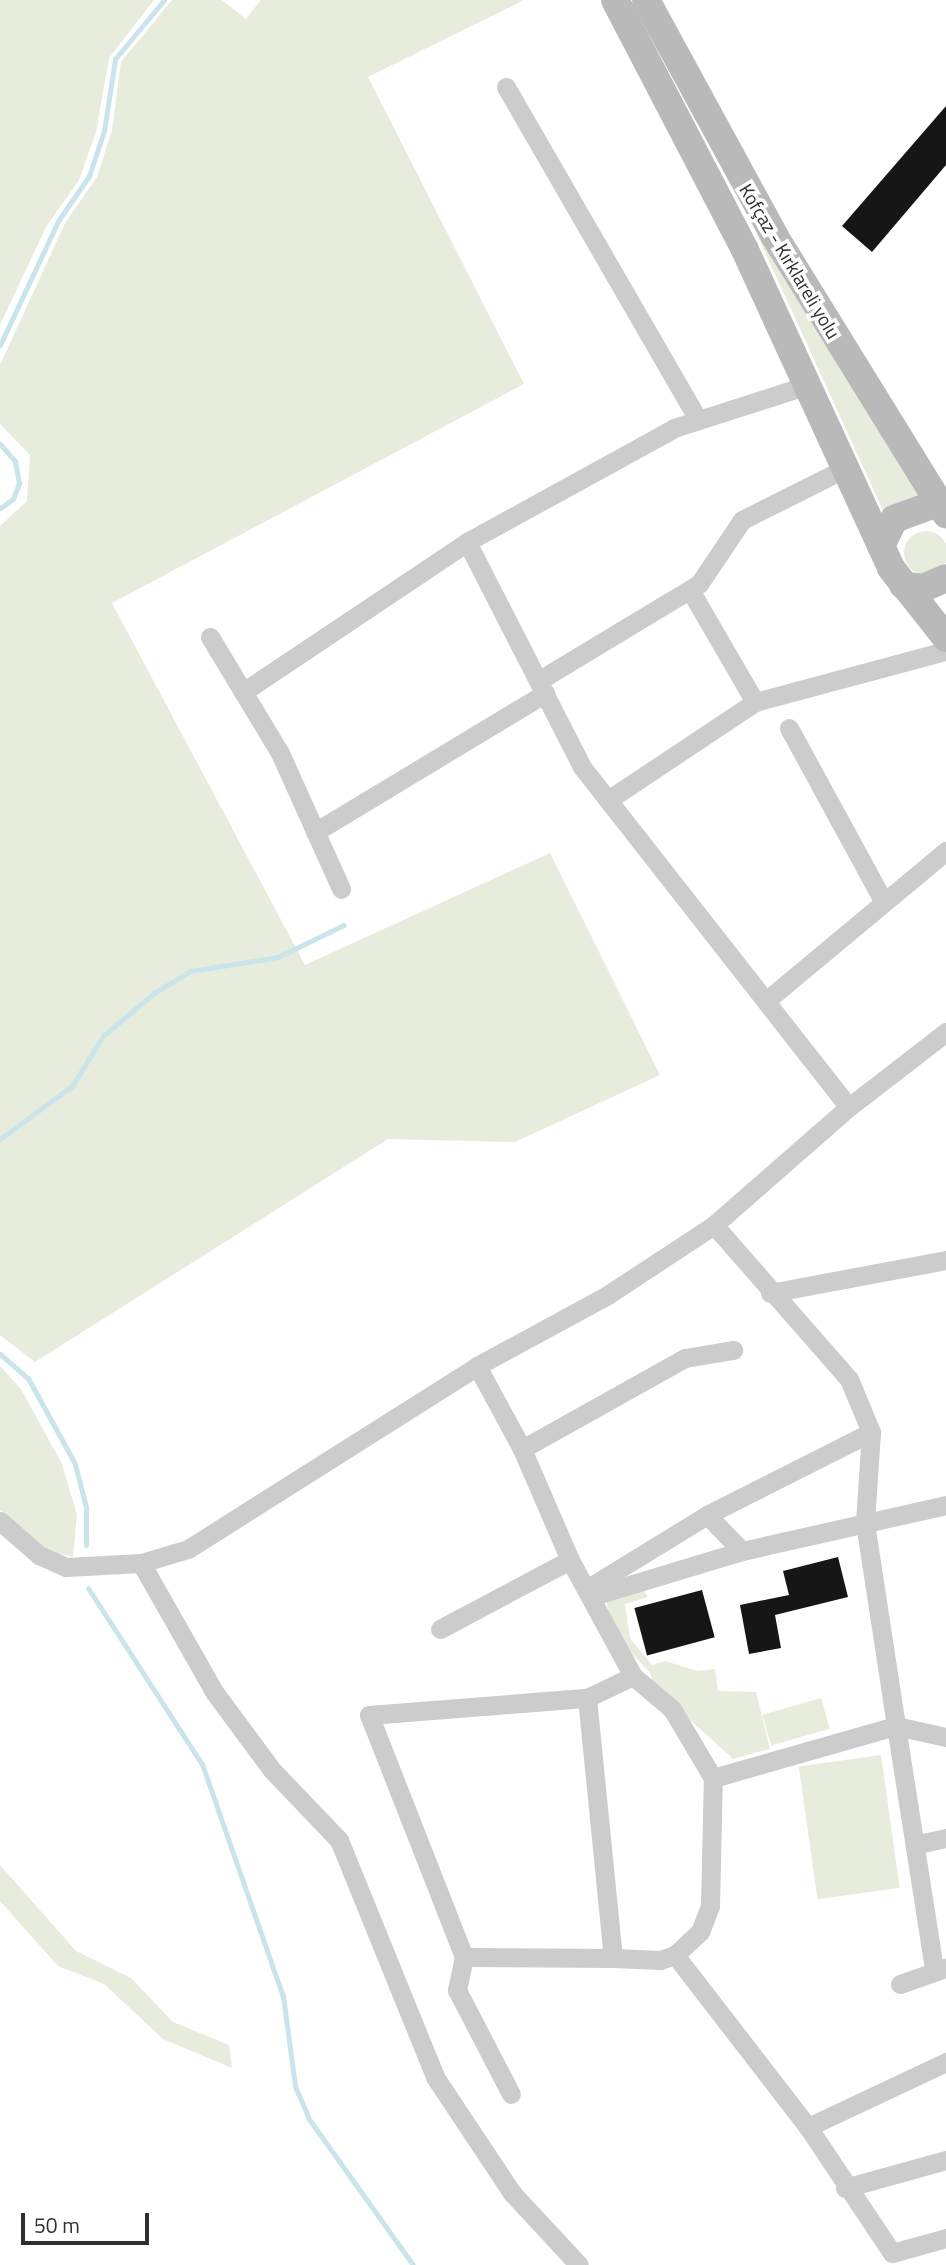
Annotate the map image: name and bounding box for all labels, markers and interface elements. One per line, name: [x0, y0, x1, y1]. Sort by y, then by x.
street label: Kofçaz - Kırklareli yolu: [735, 179, 845, 343]
scale bar: [24, 2198, 152, 2242]
text: 50 m: [34, 2209, 80, 2241]

